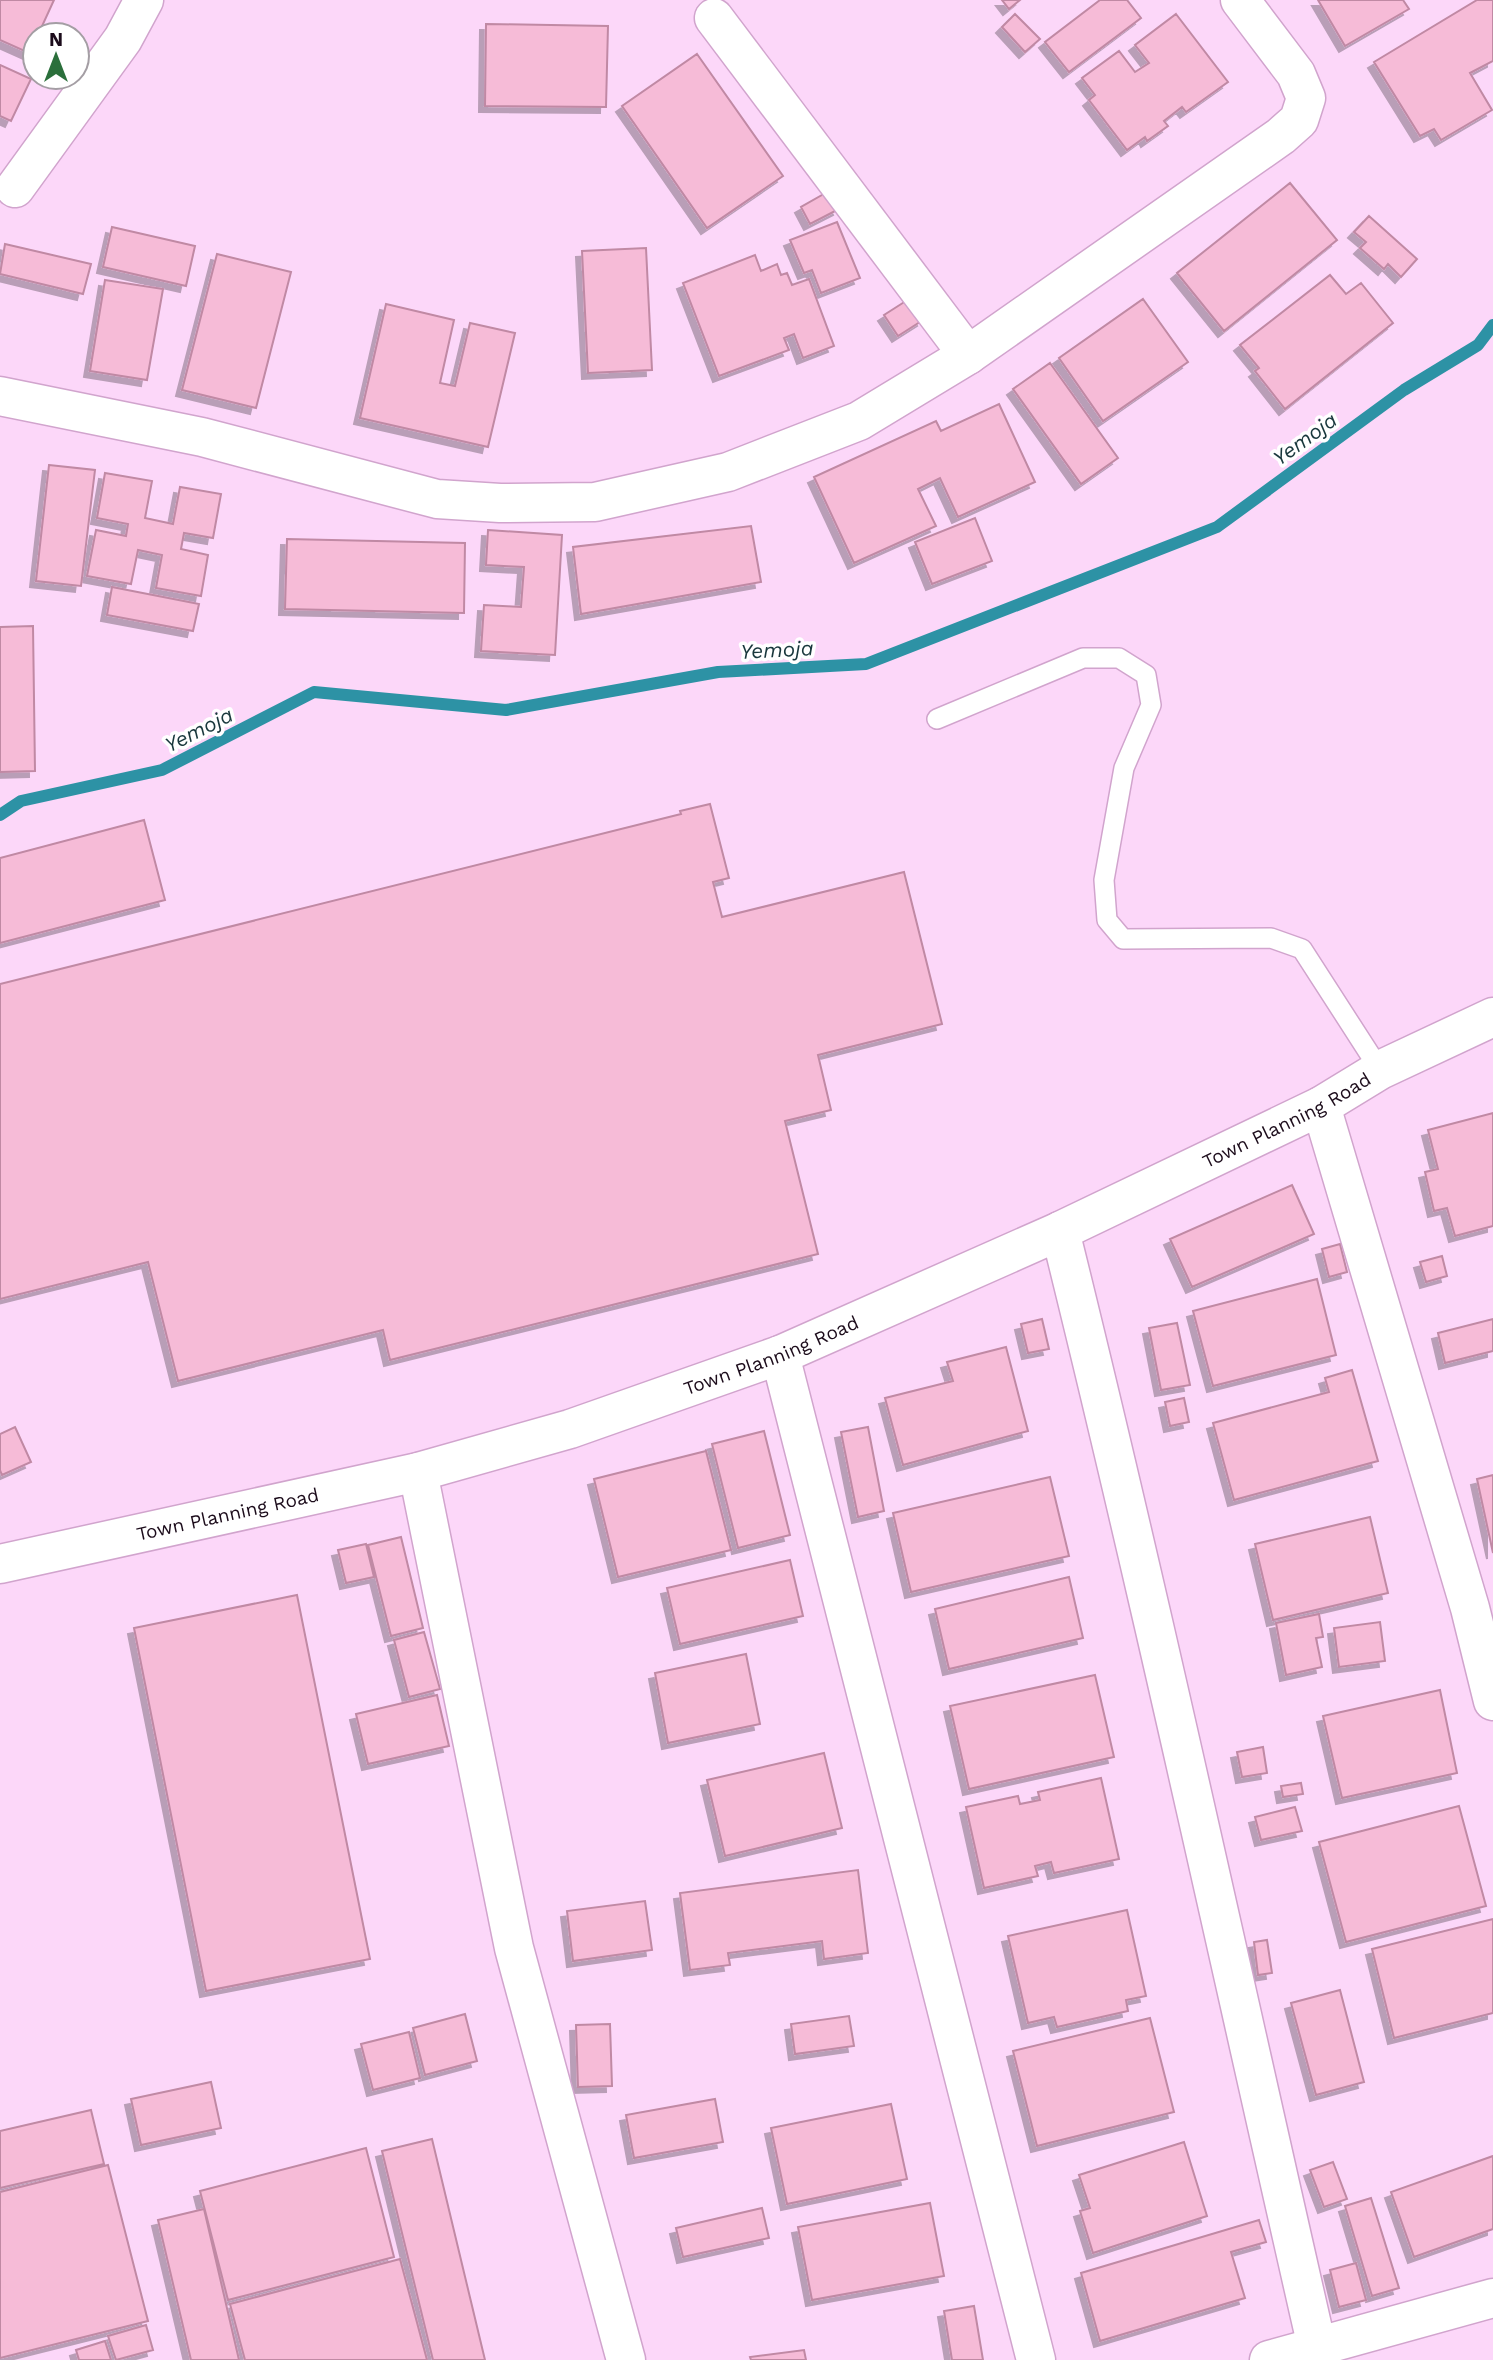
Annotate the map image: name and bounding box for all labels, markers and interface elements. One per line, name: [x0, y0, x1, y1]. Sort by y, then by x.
north arrow: [21, 21, 91, 91]
text: N: [49, 28, 63, 51]
water label: Yemoja: [1268, 407, 1342, 470]
water label: Yemoja: [740, 635, 814, 664]
water label: Yemoja: [161, 702, 237, 757]
street label: Town Planning Road: [1199, 1068, 1375, 1173]
street label: Town Planning Road: [680, 1311, 862, 1400]
street label: Town Planning Road: [134, 1483, 321, 1546]

